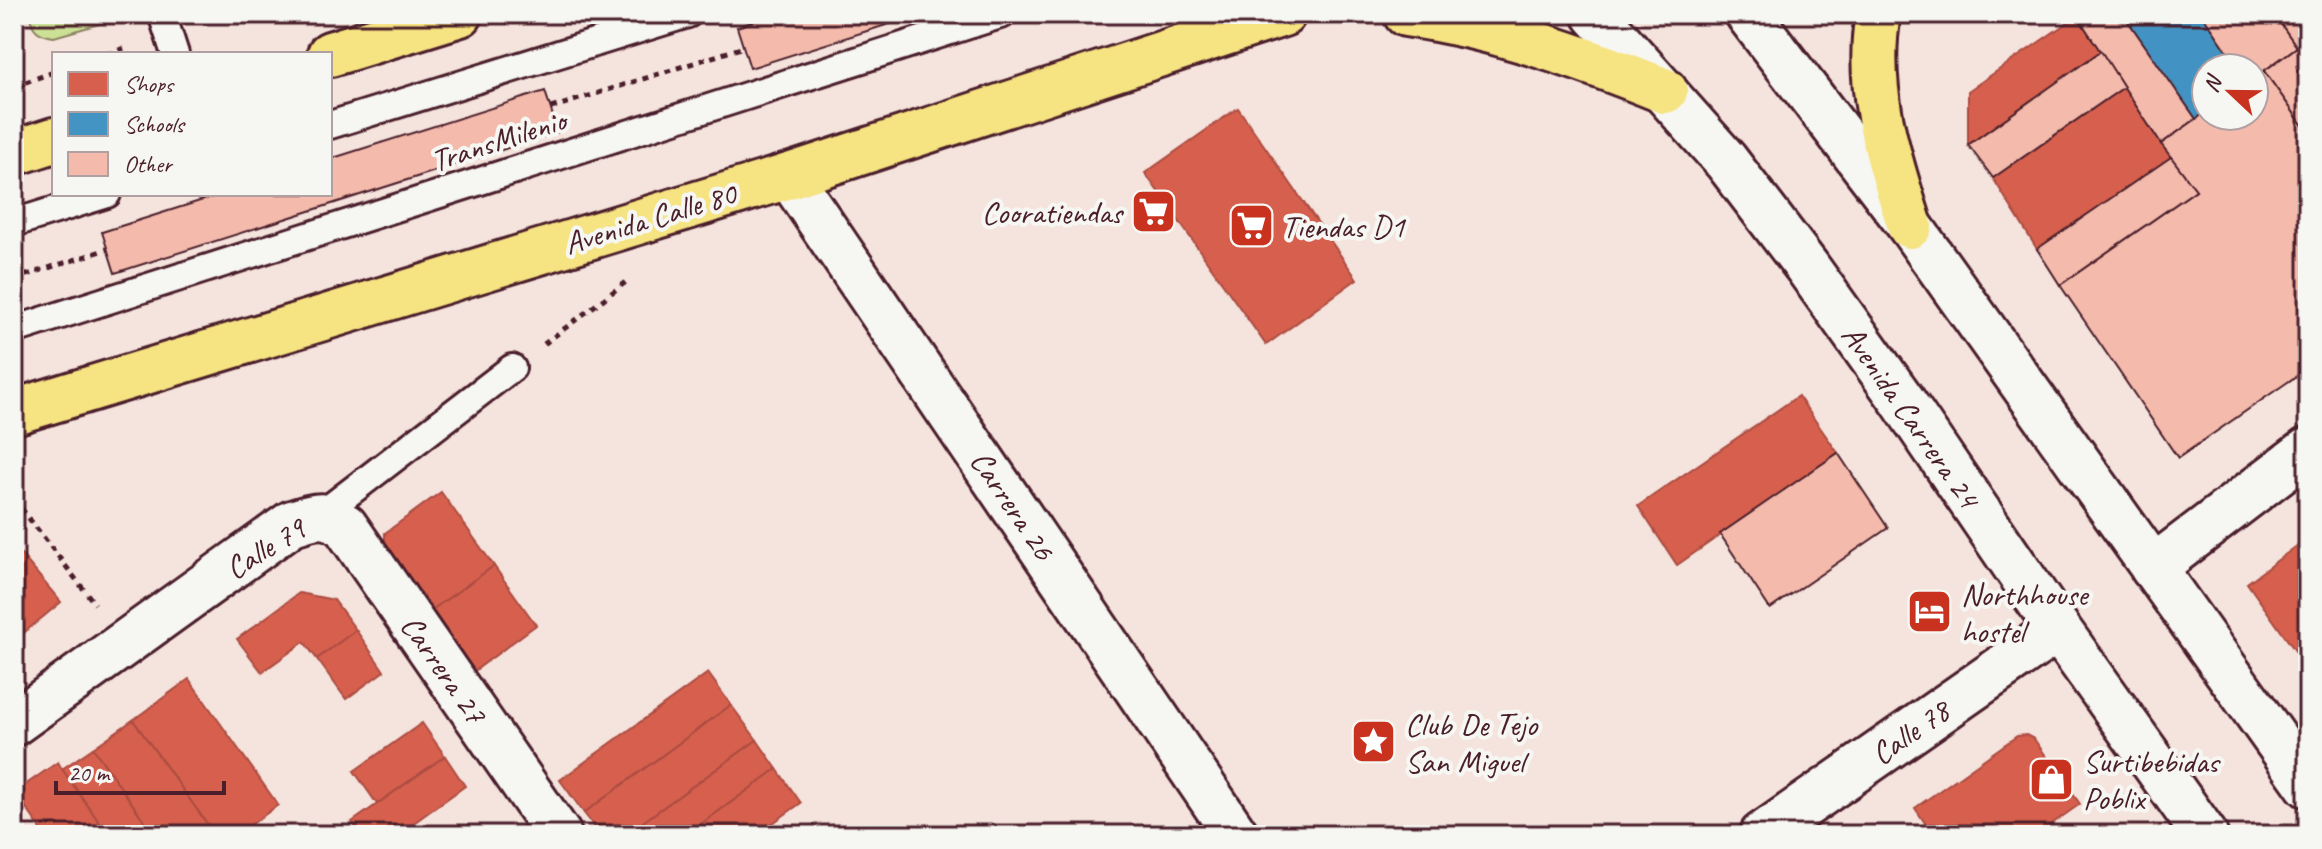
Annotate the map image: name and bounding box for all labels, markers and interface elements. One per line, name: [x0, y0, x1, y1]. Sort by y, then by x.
legend: [52, 52, 332, 196]
north arrow: [2190, 52, 2270, 132]
text: Shops: [124, 69, 175, 99]
text: N: [2197, 70, 2229, 96]
street label: TransMilenio: [426, 98, 574, 181]
text: Schools: [124, 109, 187, 139]
text: Other: [124, 149, 174, 179]
street label: Avenida Calle 80: [559, 172, 744, 264]
supermarket icon: Cooratiendas: [1129, 188, 1177, 236]
place label: Cooratiendas: [982, 192, 1124, 233]
supermarket icon: Tiendas D1: [1227, 202, 1275, 250]
place label: Tiendas D1: [1282, 206, 1406, 247]
street label: Avenida Carrera 24: [1832, 317, 1991, 519]
street label: Carrera 26: [961, 443, 1065, 569]
street label: Calle 79: [218, 507, 315, 589]
place label: Northhouse hostel: [1961, 574, 2090, 652]
hotel icon: Northhouse hostel: [1906, 588, 1954, 636]
street label: Carrera 27: [391, 607, 497, 733]
street label: Calle 78: [1863, 689, 1960, 774]
place label: Club De Tejo San Miguel: [1405, 704, 1539, 782]
place icon: Club De Tejo San Miguel: [1350, 718, 1398, 766]
place label: Surtibebidas Poblix: [2083, 741, 2221, 819]
scale bar: [56, 745, 224, 795]
shop icon: Surtibebidas Poblix: [2028, 755, 2076, 803]
text: 20 m: [68, 758, 111, 788]

